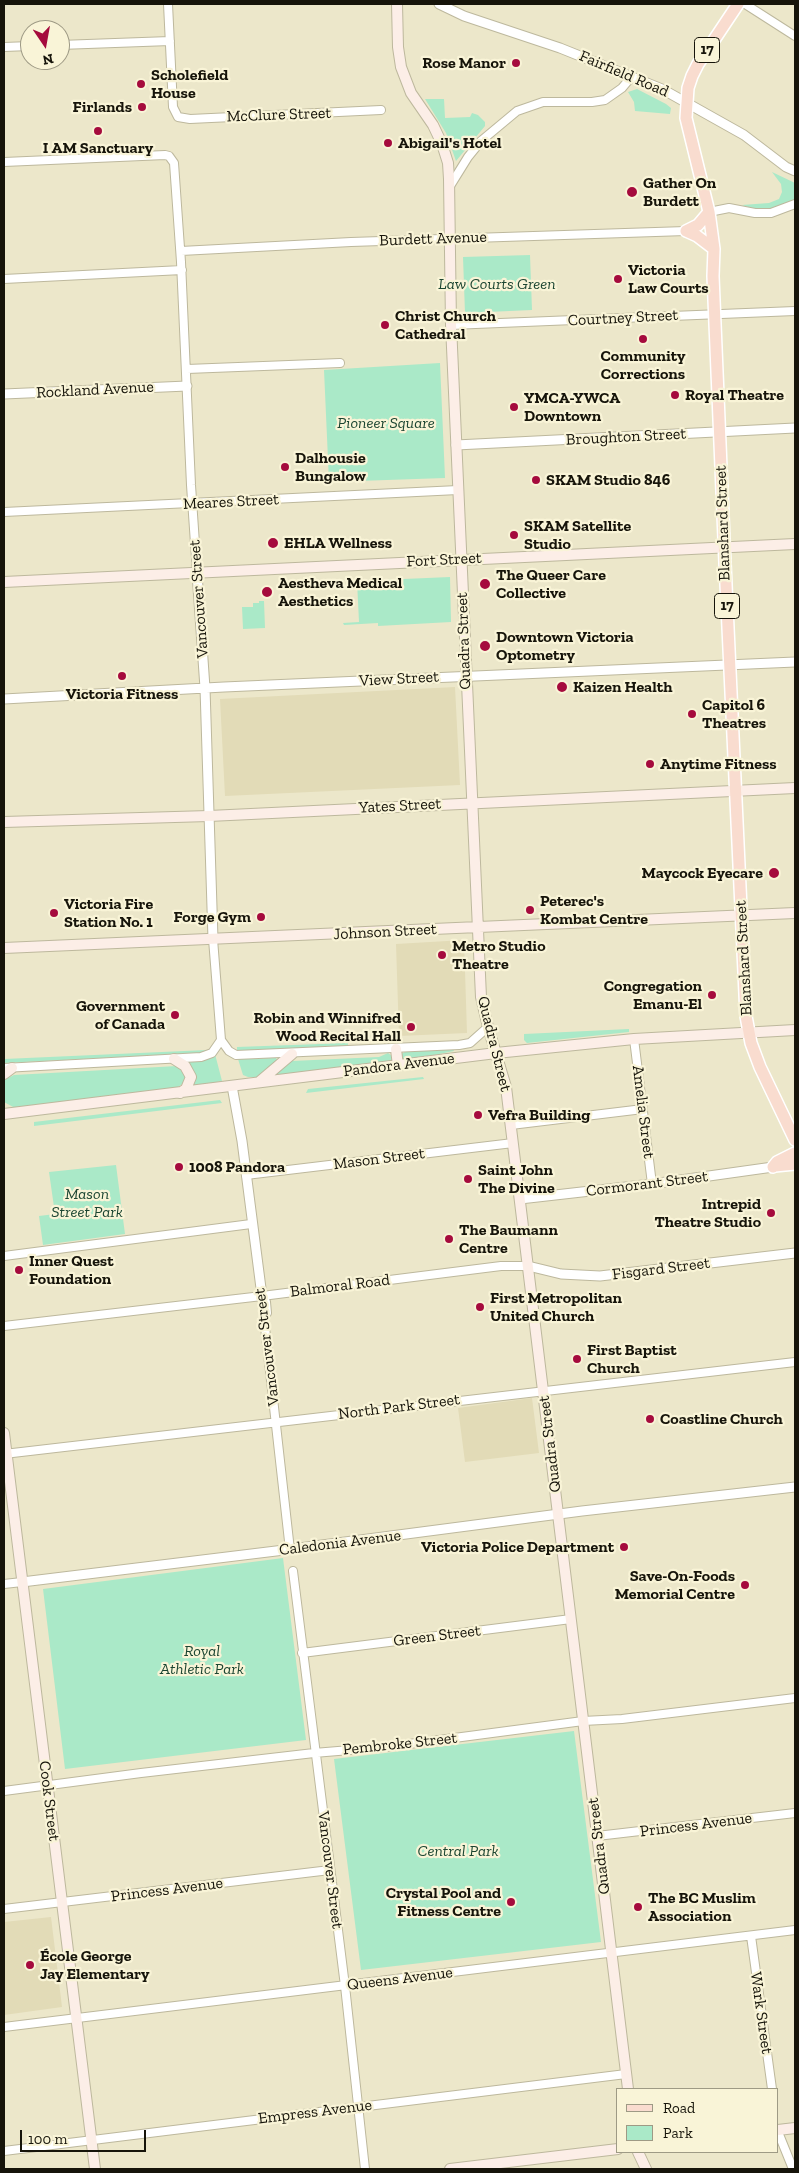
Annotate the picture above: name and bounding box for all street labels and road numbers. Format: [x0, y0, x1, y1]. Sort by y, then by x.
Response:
road number: 17 [694, 38, 720, 62]
street label: Fairfield Road [576, 47, 672, 101]
street label: McClure Street [226, 104, 332, 126]
street label: Burdett Avenue [379, 228, 487, 250]
street label: Courtney Street [567, 306, 679, 330]
street label: Rockland Avenue [36, 377, 154, 403]
street label: Broughton Street [565, 424, 687, 450]
street label: Blanshard Street [711, 465, 735, 581]
street label: Meares Street [183, 490, 279, 514]
street label: Vancouver Street [185, 539, 213, 659]
street label: Fort Street [406, 548, 482, 572]
street label: Quadra Street [453, 592, 475, 690]
road number: 17 [714, 594, 740, 618]
street label: View Street [359, 667, 439, 691]
street label: Yates Street [358, 794, 442, 818]
street label: Blanshard Street [731, 900, 757, 1016]
street label: Johnson Street [333, 920, 437, 944]
street label: Quadra Street [473, 994, 515, 1094]
street label: Pandora Avenue [342, 1049, 456, 1081]
street label: Amelia Street [628, 1064, 658, 1160]
street label: Mason Street [332, 1144, 426, 1174]
street label: Cormorant Street [585, 1167, 709, 1201]
street label: Fisgard Street [611, 1253, 711, 1285]
street label: Balmoral Road [289, 1270, 391, 1302]
street label: Vancouver Street [250, 1287, 284, 1407]
street label: North Park Street [337, 1390, 461, 1424]
street label: Quadra Street [535, 1394, 565, 1494]
street label: Caledonia Avenue [278, 1526, 402, 1560]
street label: Green Street [392, 1621, 482, 1651]
street label: Pembroke Street [342, 1728, 458, 1760]
street label: Cook Street [35, 1760, 63, 1842]
street label: Quadra Street [584, 1796, 614, 1896]
street label: Princess Avenue [639, 1809, 753, 1841]
street label: Vancouver Street [313, 1810, 347, 1930]
street label: Princess Avenue [110, 1874, 224, 1906]
street label: Queens Avenue [346, 1963, 454, 1995]
street label: Wark Street [746, 1971, 776, 2055]
street label: Empress Avenue [257, 2095, 373, 2129]

